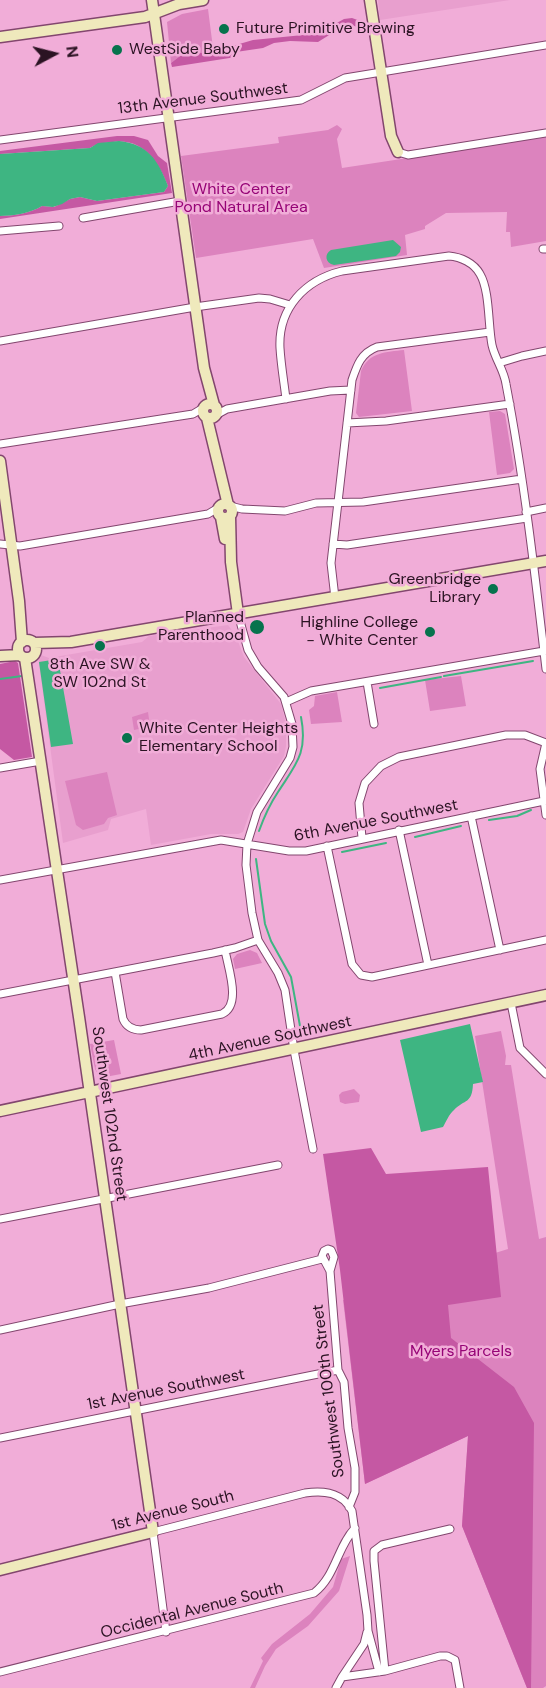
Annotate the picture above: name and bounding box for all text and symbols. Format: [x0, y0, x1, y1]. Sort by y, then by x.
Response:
place label: Future Primitive Brewing [236, 19, 415, 39]
marker: Future Primitive Brewing [217, 22, 231, 36]
north arrow [24, 24, 84, 84]
place label: WestSide Baby [129, 40, 240, 60]
marker: WestSide Baby [110, 43, 124, 57]
text: N [61, 45, 83, 59]
street label: 13th Avenue Southwest [117, 79, 289, 119]
park label: White Center Pond Natural Area [174, 180, 308, 218]
place label: Greenbridge Library [388, 570, 481, 608]
marker: Greenbridge Library [486, 582, 500, 596]
place label: Planned Parenthood [158, 608, 244, 646]
place label: Highline College - White Center [300, 613, 418, 651]
marker: Planned Parenthood [248, 618, 266, 636]
marker: Highline College - White Center [423, 625, 437, 639]
marker: 8th Ave SW & SW 102nd St [93, 639, 107, 653]
place label: 8th Ave SW & SW 102nd St [49, 655, 151, 693]
place label: White Center Heights Elementary School [139, 719, 298, 757]
marker: White Center Heights Elementary School [120, 731, 134, 745]
street label: 6th Avenue Southwest [292, 796, 460, 846]
street label: 4th Avenue Southwest [187, 1012, 353, 1066]
street label: Southwest 102nd Street [87, 1025, 131, 1203]
street label: Southwest 100th Street [309, 1303, 349, 1479]
park label: Myers Parcels [410, 1342, 512, 1362]
street label: 1st Avenue Southwest [86, 1365, 246, 1415]
street label: 1st Avenue South [110, 1487, 236, 1535]
street label: Occidental Avenue South [99, 1579, 285, 1643]

